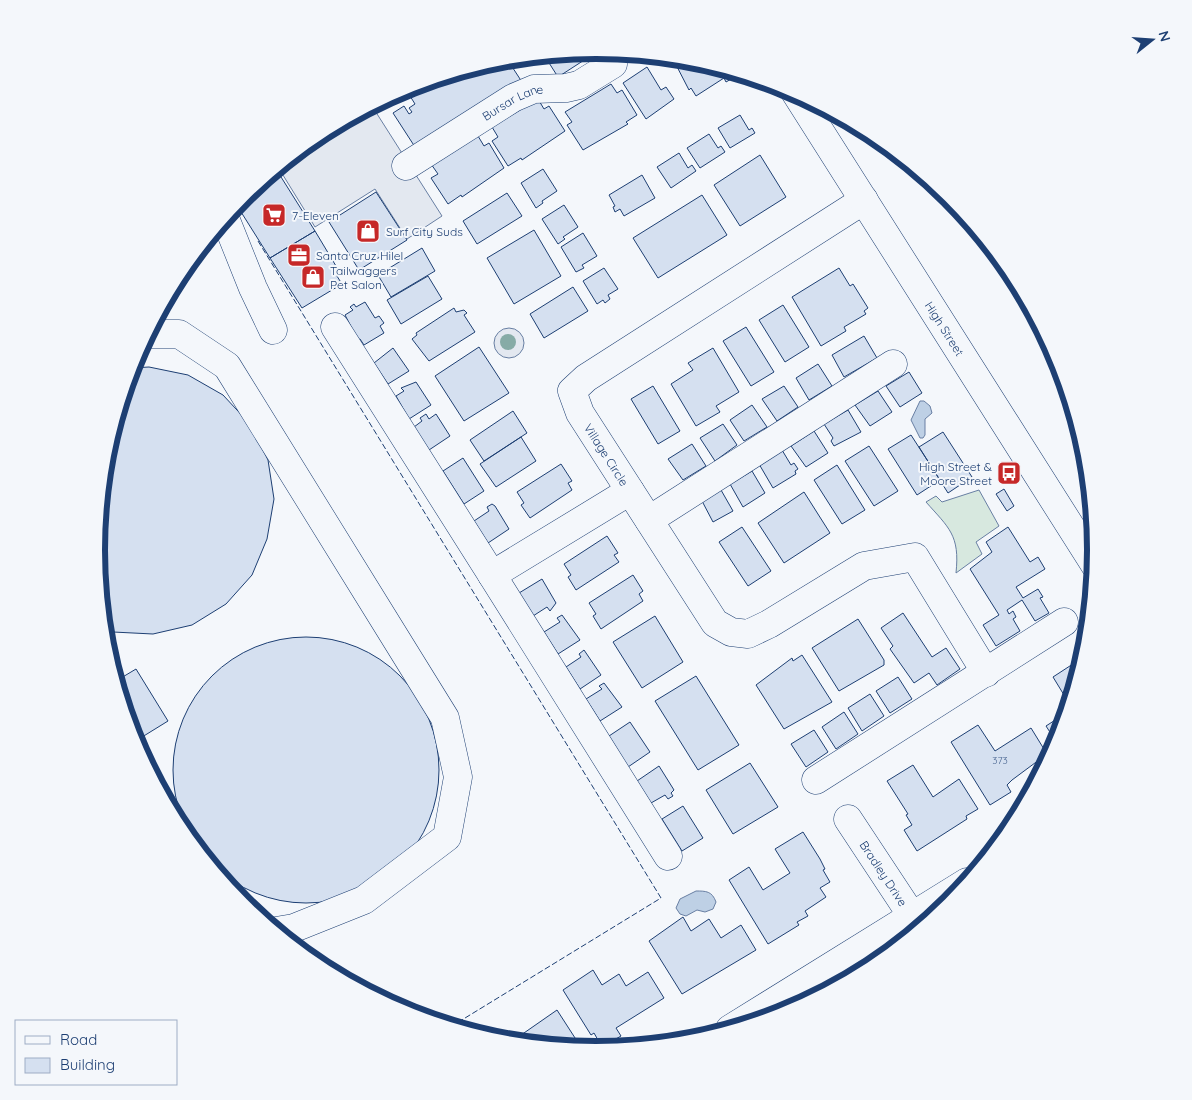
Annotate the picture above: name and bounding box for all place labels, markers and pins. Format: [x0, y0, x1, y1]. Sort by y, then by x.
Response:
supermarket icon: 7-Eleven [261, 202, 287, 228]
place label: 7-Eleven [292, 208, 339, 223]
shop icon: Surf City Suds [355, 218, 381, 244]
place label: Surf City Suds [386, 224, 463, 239]
office icon: Santa Cruz Hilel [286, 242, 312, 268]
place label: Santa Cruz Hilel [316, 248, 403, 263]
place label: Tailwaggers Pet Salon [330, 263, 397, 292]
shop icon: Tailwaggers Pet Salon [300, 264, 326, 290]
place label: High Street & Moore Street [919, 459, 992, 488]
bus stop icon: High Street & Moore Street [996, 460, 1022, 486]

